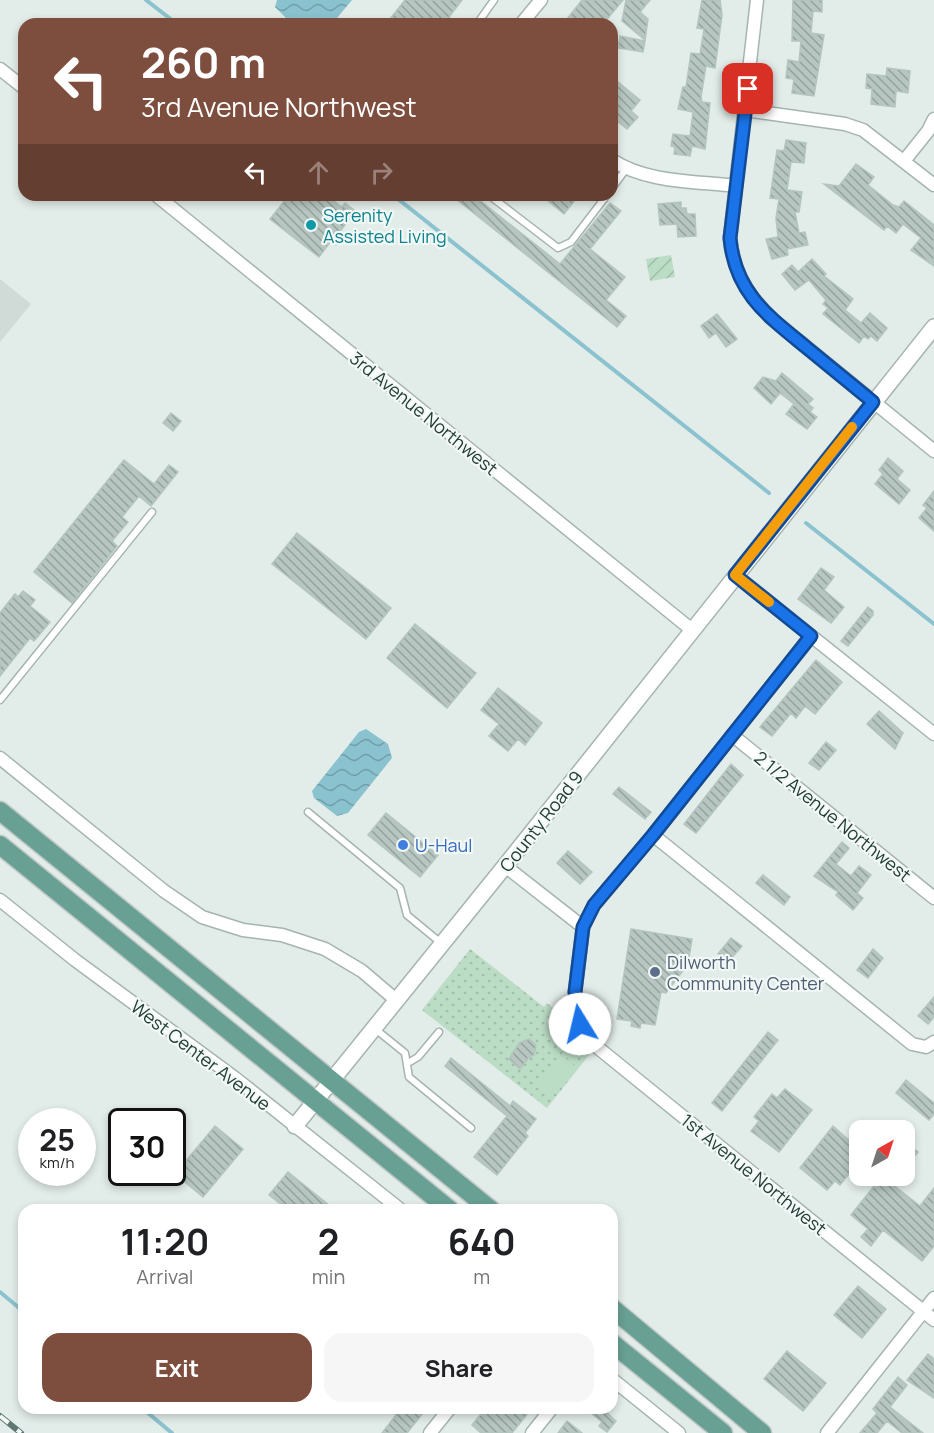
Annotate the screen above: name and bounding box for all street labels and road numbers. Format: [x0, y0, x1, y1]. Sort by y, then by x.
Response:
street label: 3rd Avenue Northwest [345, 346, 503, 480]
street label: 2 1/2 Avenue Northwest [750, 745, 916, 887]
street label: County Road 9 [494, 765, 588, 877]
street label: West Center Avenue [126, 994, 276, 1116]
street label: 1st Avenue Northwest [676, 1108, 832, 1240]

